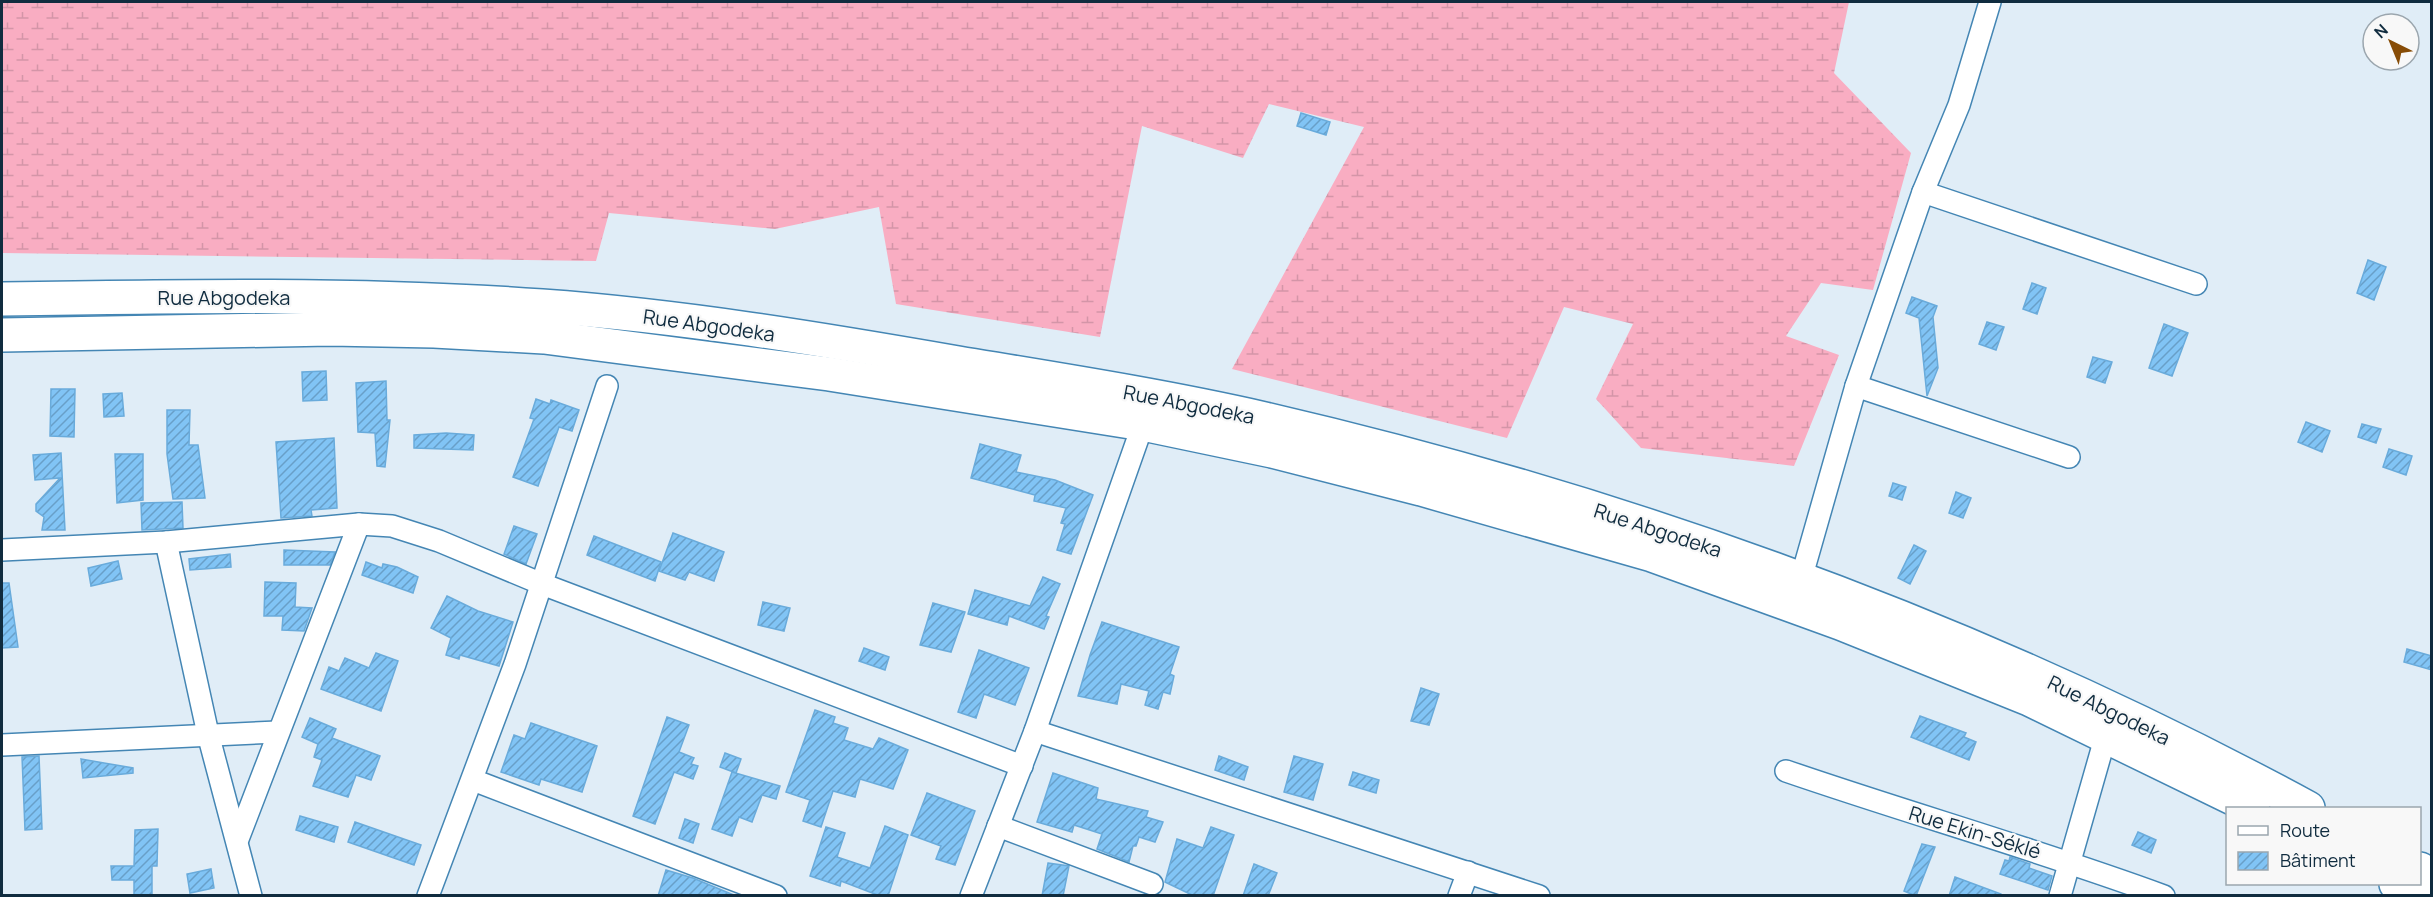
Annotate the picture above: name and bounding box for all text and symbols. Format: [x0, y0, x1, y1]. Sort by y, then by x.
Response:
north arrow [2361, 12, 2421, 72]
text: N [2369, 19, 2392, 43]
street label: Rue Abgodeka [158, 284, 290, 311]
street label: Rue Abgodeka [641, 302, 777, 348]
street label: Rue Abgodeka [1121, 378, 1257, 430]
street label: Rue Abgodeka [1591, 497, 1725, 563]
street label: Rue Abgodeka [2043, 669, 2175, 751]
street label: Rue Ekin-Séklé [1906, 799, 2044, 865]
legend [2226, 807, 2421, 885]
text: Route [2280, 818, 2330, 842]
text: Bâtiment [2280, 848, 2356, 872]

